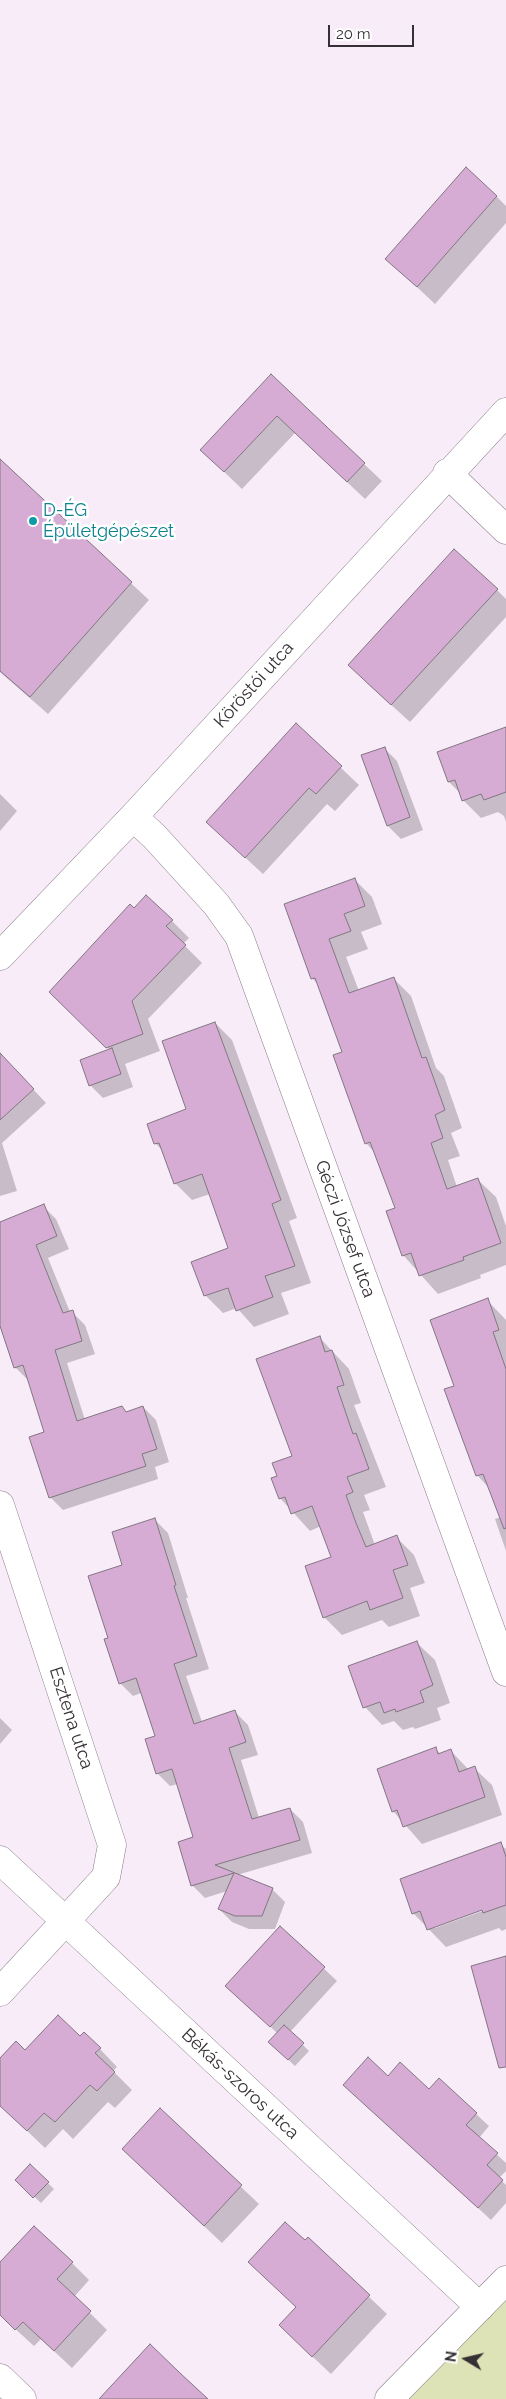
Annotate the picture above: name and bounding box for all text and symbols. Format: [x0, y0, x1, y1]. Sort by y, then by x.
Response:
scale bar [331, 15, 417, 47]
text: 20 m [336, 25, 371, 43]
place label: D-ÉG Épületgépészet [43, 500, 174, 542]
marker: D-ÉG Épületgépészet [27, 515, 39, 527]
street label: Köröstói utca [210, 637, 298, 733]
street label: Géczi József utca [310, 1157, 380, 1301]
street label: Esztena utca [44, 1664, 98, 1772]
street label: Békás-szoros utca [177, 2024, 303, 2144]
north arrow [441, 2334, 491, 2384]
text: N [442, 2350, 460, 2363]

